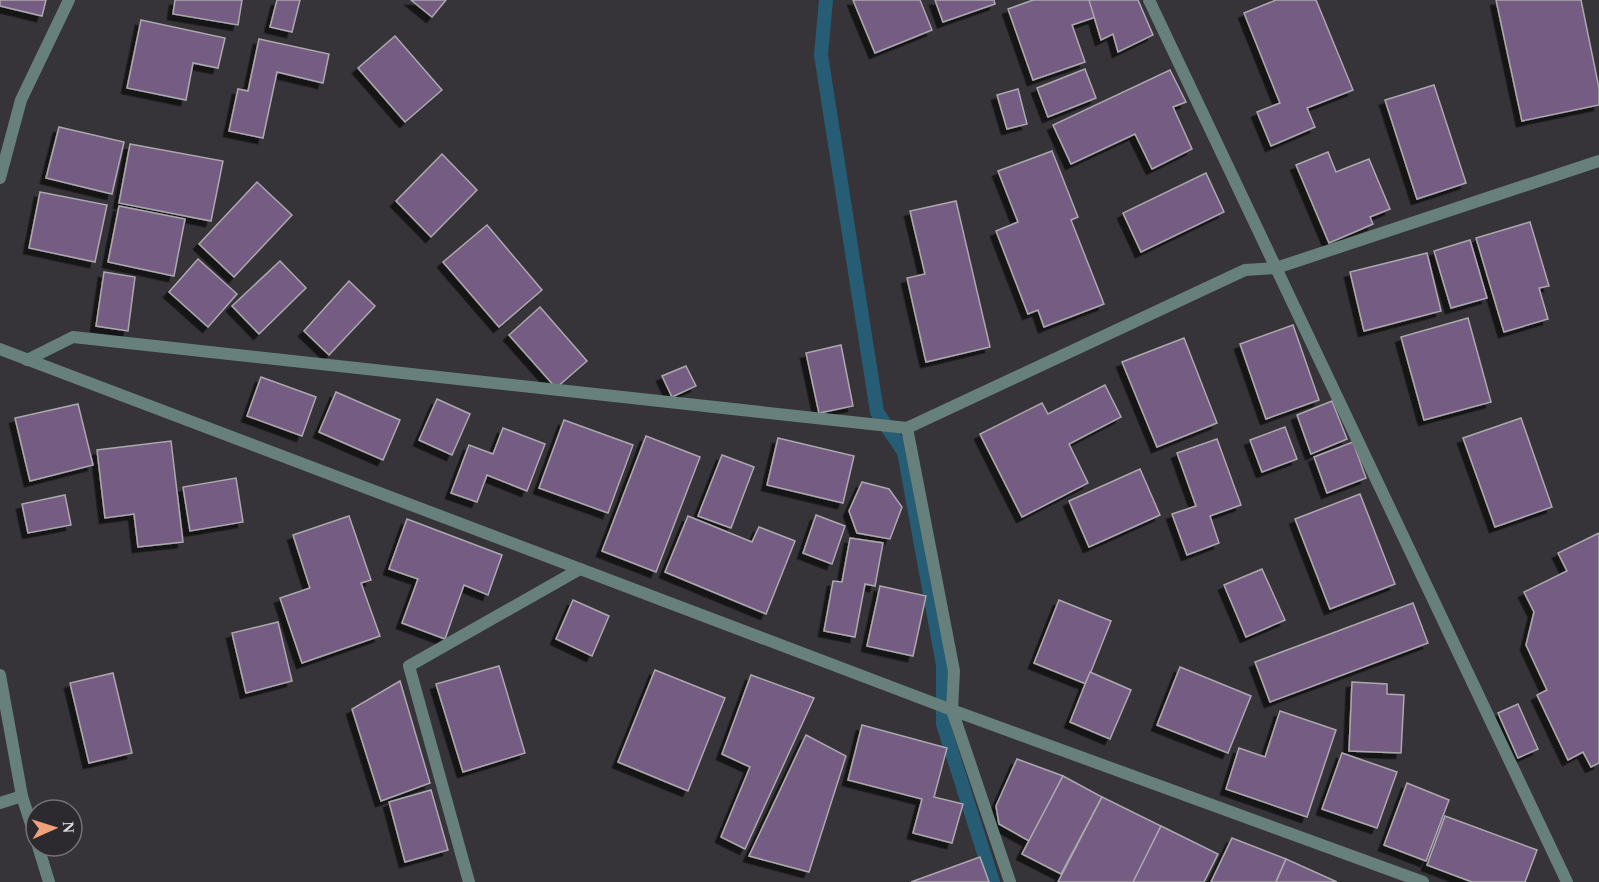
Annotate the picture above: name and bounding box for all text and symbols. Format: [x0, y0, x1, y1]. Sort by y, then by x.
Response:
north arrow [24, 798, 84, 858]
text: N [60, 821, 77, 834]

